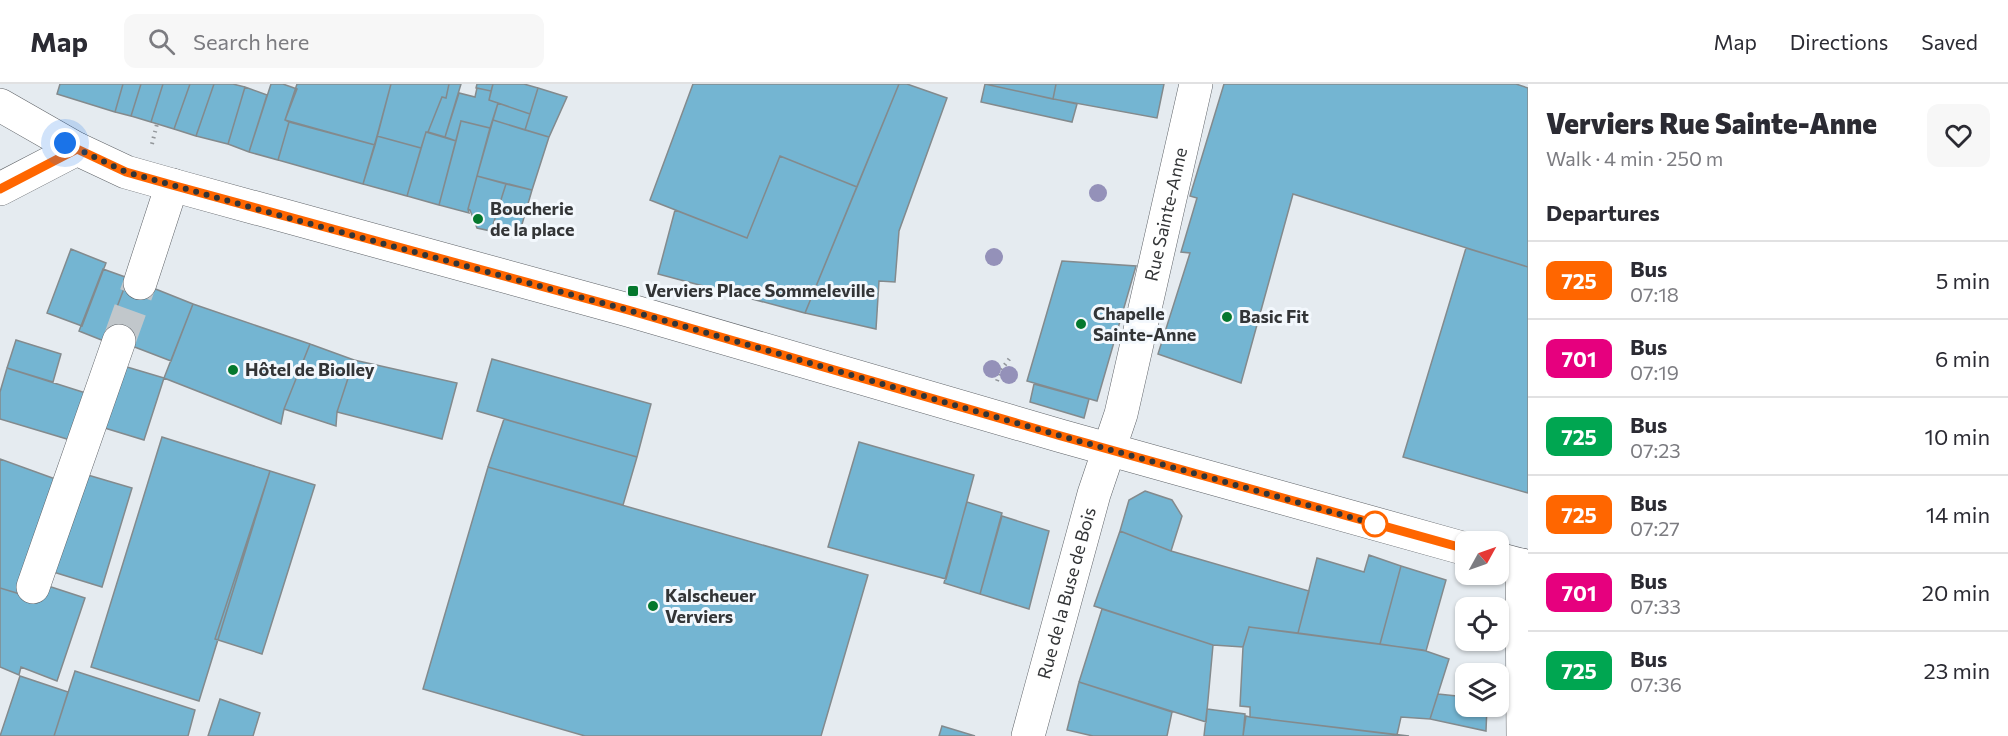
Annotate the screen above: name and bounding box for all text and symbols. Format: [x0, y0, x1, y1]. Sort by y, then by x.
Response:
search box [124, 14, 544, 68]
text: Map [30, 24, 88, 58]
icon: search [145, 25, 178, 58]
text: Search here [193, 28, 309, 55]
text: Map [1714, 29, 1757, 54]
text: Directions [1790, 29, 1888, 54]
text: Saved [1921, 29, 1978, 54]
button: heart [1927, 104, 1990, 167]
text: Verviers Rue Sainte-Anne [1546, 106, 1877, 140]
your location [50, 128, 80, 158]
street label: Rue Sainte-Anne [1140, 145, 1191, 283]
text: Walk · 4 min · 250 m [1546, 146, 1723, 170]
place label: Boucherie de la place [490, 197, 575, 240]
text: Departures [1546, 199, 1660, 226]
marker: Boucherie de la place [471, 212, 485, 226]
text: Bus [1630, 255, 1667, 282]
text: 5 min [1936, 267, 1990, 294]
text: 725 [1561, 268, 1597, 293]
place label: Verviers Place Sommeleville [645, 279, 875, 301]
text: 07:18 [1630, 282, 1679, 306]
marker: Verviers Place Sommeleville [626, 284, 640, 298]
place label: Chapelle Sainte-Anne [1093, 302, 1196, 345]
place label: Basic Fit [1239, 305, 1309, 327]
marker: Basic Fit [1220, 310, 1234, 324]
marker: Chapelle Sainte-Anne [1074, 317, 1088, 331]
text: Bus [1630, 333, 1667, 360]
text: 6 min [1935, 345, 1990, 372]
text: 701 [1562, 346, 1596, 371]
place label: Hôtel de Biolley [245, 358, 375, 380]
text: 07:19 [1630, 360, 1679, 384]
marker: Hôtel de Biolley [226, 363, 240, 377]
text: Bus [1630, 411, 1667, 438]
text: 10 min [1925, 423, 1990, 450]
text: 725 [1561, 424, 1597, 449]
text: 07:23 [1630, 438, 1681, 462]
text: Bus [1630, 489, 1667, 516]
text: 14 min [1926, 501, 1990, 528]
text: 725 [1561, 502, 1597, 527]
street label: Rue de la Buse de Bois [1032, 505, 1100, 681]
unlabelled marker [1362, 511, 1388, 537]
text: 07:27 [1630, 516, 1680, 540]
north arrow [1455, 531, 1509, 585]
map controls [1455, 531, 1509, 717]
text: Bus [1630, 567, 1667, 594]
text: 20 min [1922, 579, 1990, 606]
text: 701 [1562, 580, 1596, 605]
place label: Kalscheuer Verviers [665, 584, 757, 627]
text: 07:33 [1630, 594, 1681, 618]
button: locate [1455, 597, 1509, 651]
marker: Kalscheuer Verviers [646, 599, 660, 613]
text: Bus [1630, 645, 1667, 672]
text: 23 min [1924, 657, 1990, 684]
text: 725 [1561, 658, 1597, 683]
button: layers [1455, 663, 1509, 717]
text: 07:36 [1630, 672, 1682, 696]

